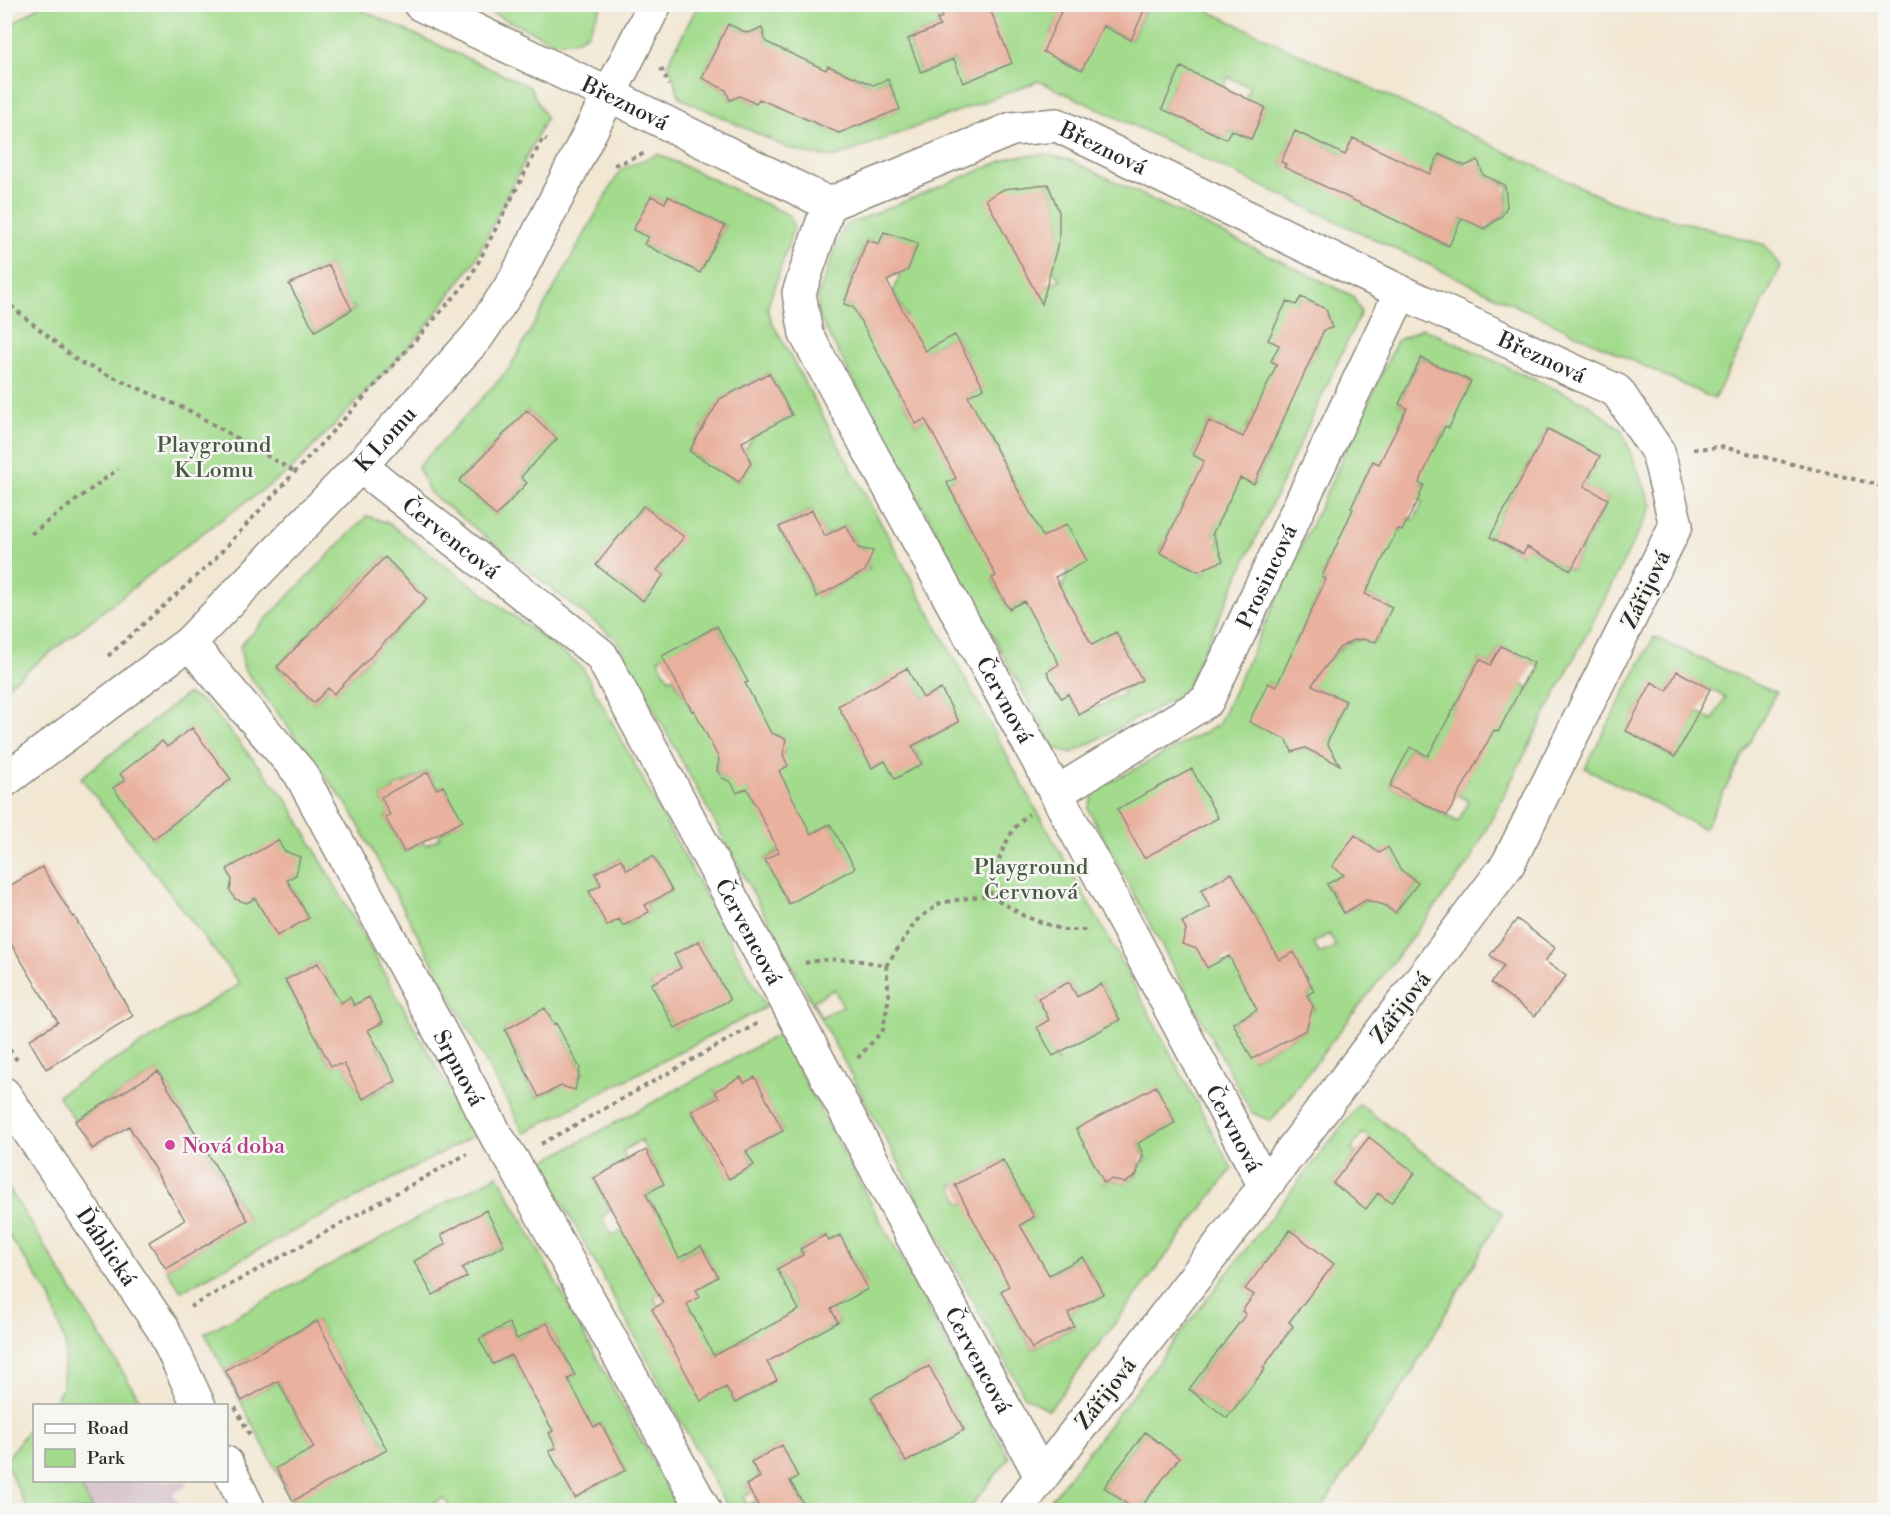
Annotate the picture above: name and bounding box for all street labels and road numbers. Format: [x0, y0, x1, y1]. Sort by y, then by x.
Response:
street label: Březnová [576, 71, 674, 137]
street label: Březnová [1054, 116, 1152, 182]
street label: Březnová [1493, 326, 1591, 390]
street label: K Lomu [349, 401, 423, 478]
street label: Červencová [396, 491, 505, 586]
street label: Prosincová [1231, 520, 1304, 633]
street label: Zářijová [1616, 545, 1677, 633]
street label: Červnová [969, 651, 1039, 749]
street label: Červencová [708, 874, 788, 991]
street label: Zářijová [1365, 966, 1438, 1049]
street label: Srpnová [427, 1026, 490, 1112]
street label: Červnová [1199, 1080, 1268, 1178]
street label: Ďáblická [70, 1202, 142, 1292]
street label: Červencová [938, 1302, 1017, 1419]
street label: Zářijová [1070, 1352, 1143, 1435]

